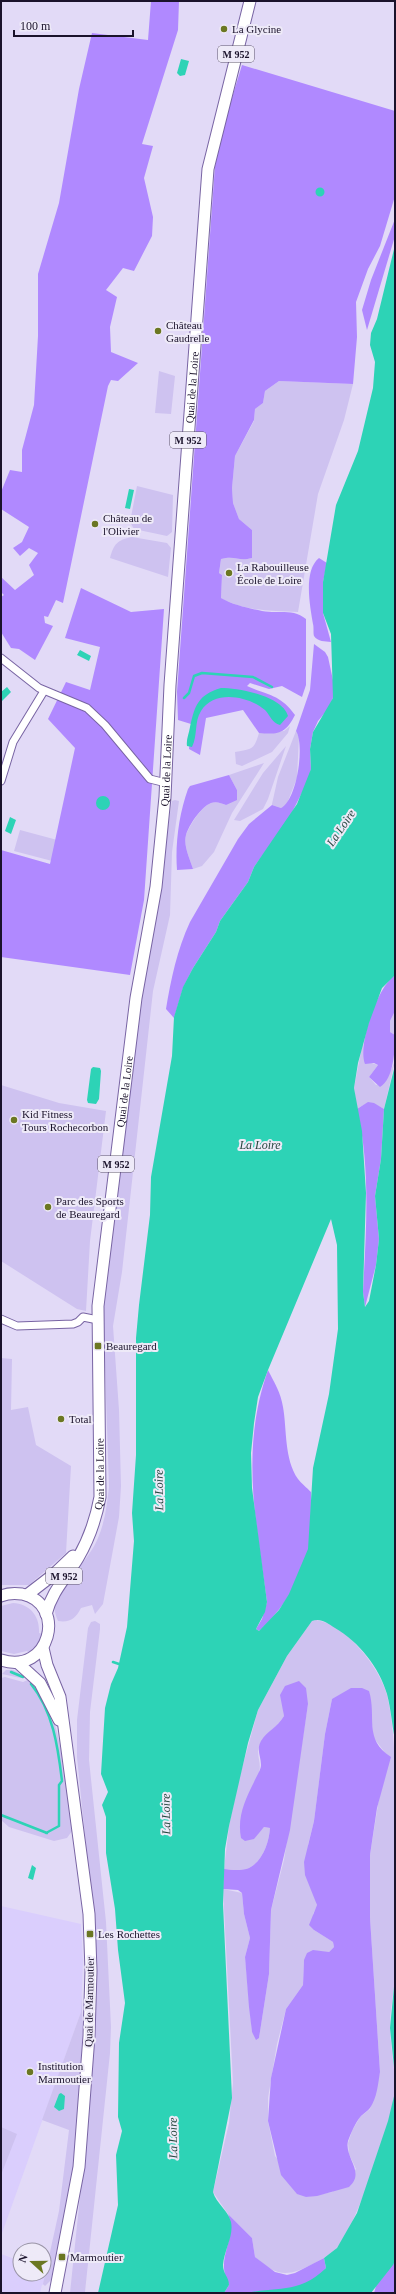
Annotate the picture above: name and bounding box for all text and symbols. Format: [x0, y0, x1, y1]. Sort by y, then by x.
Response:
scale bar [14, 12, 133, 38]
text: 100 m [20, 19, 51, 33]
place label: La Glycine [232, 23, 281, 35]
marker: La Glycine [219, 24, 229, 34]
road number: M 952 [218, 46, 254, 62]
place label: Château Gaudrelle [166, 319, 209, 344]
marker: Château Gaudrelle [153, 326, 163, 336]
street label: Quai de la Loire [183, 351, 201, 424]
road number: M 952 [170, 432, 206, 448]
place label: Château de l'Olivier [103, 512, 152, 537]
marker: Château de l'Olivier [90, 519, 100, 529]
place label: La Rabouilleuse École de Loire [237, 561, 309, 586]
marker: La Rabouilleuse École de Loire [224, 568, 234, 578]
street label: Quai de la Loire [158, 734, 174, 807]
water label: La Loire [323, 806, 359, 850]
street label: Quai de la Loire [114, 1055, 135, 1128]
place label: Kid Fitness Tours Rochecorbon [22, 1108, 109, 1133]
marker: Kid Fitness Tours Rochecorbon [9, 1115, 19, 1125]
water label: La Loire [238, 1138, 281, 1152]
road number: M 952 [98, 1156, 134, 1172]
place label: Parc des Sports de Beauregard [56, 1195, 124, 1220]
marker: Parc des Sports de Beauregard [43, 1202, 53, 1212]
place label: Beauregard [106, 1340, 157, 1352]
marker: Beauregard [93, 1341, 103, 1351]
place label: Total [69, 1413, 91, 1425]
marker: Total [56, 1414, 66, 1424]
street label: Quai de la Loire [91, 1438, 106, 1511]
water label: La Loire [152, 1469, 166, 1512]
road number: M 952 [46, 1568, 82, 1584]
water label: La Loire [159, 1793, 173, 1836]
place label: Les Rochettes [98, 1928, 160, 1940]
marker: Les Rochettes [85, 1929, 95, 1939]
street label: Quai de Marmoutier [82, 1957, 96, 2047]
place label: Institution Marmoutier [38, 2060, 91, 2085]
marker: Institution Marmoutier [25, 2067, 35, 2077]
water label: La Loire [166, 2117, 180, 2160]
north arrow [12, 2242, 52, 2282]
place label: Marmoutier [70, 2251, 123, 2263]
marker: Marmoutier [57, 2252, 67, 2262]
text: N [16, 2253, 30, 2264]

